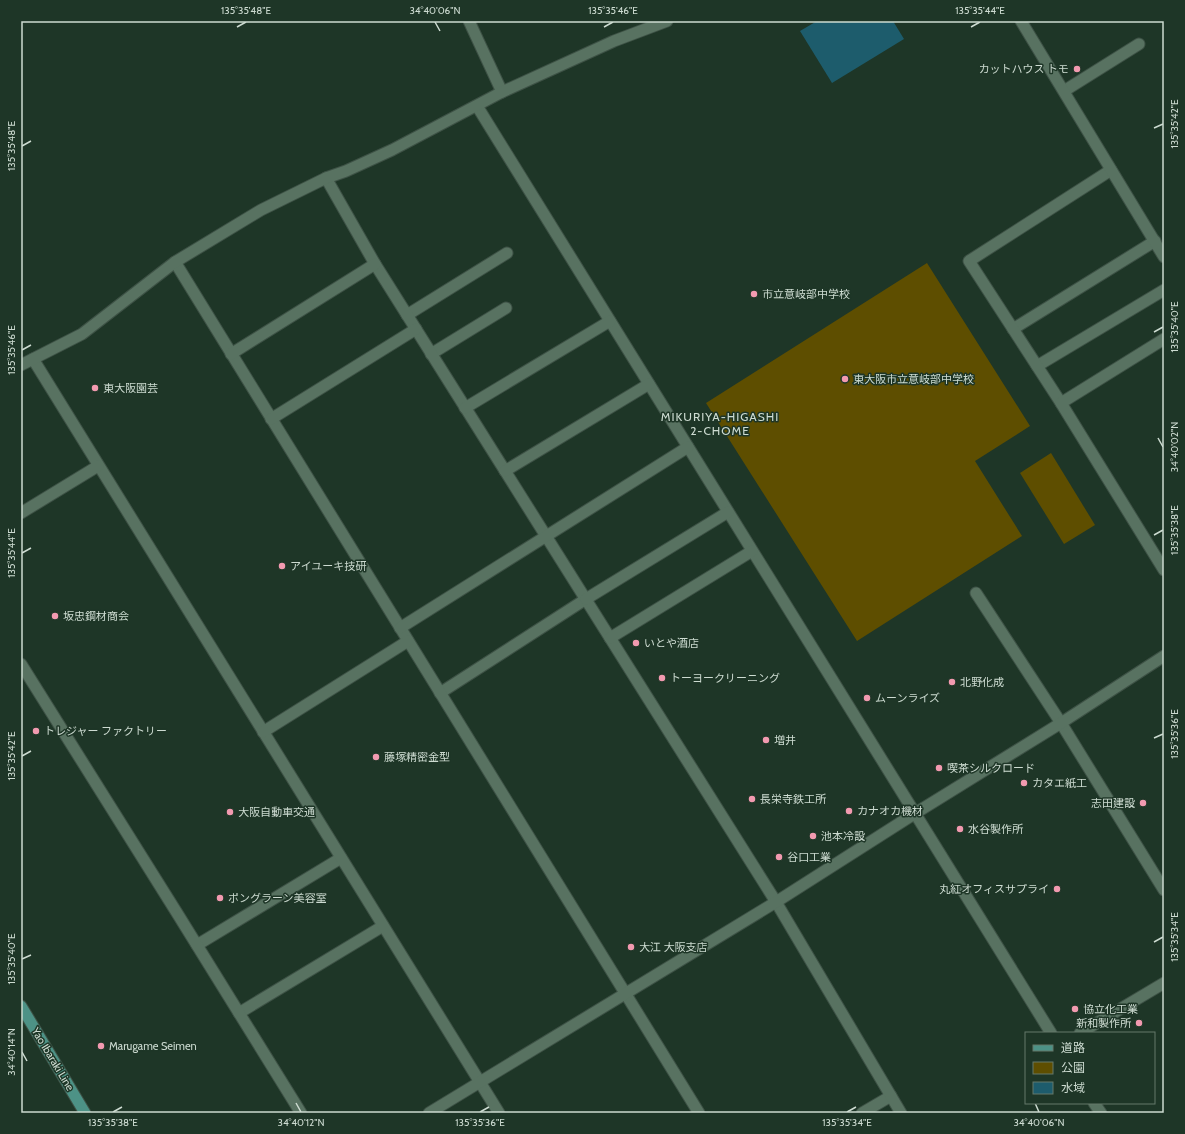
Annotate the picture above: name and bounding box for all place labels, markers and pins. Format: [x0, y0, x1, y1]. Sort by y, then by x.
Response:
place label: カットハウス トモ [979, 62, 1069, 76]
marker: カットハウス トモ [1072, 64, 1082, 74]
place label: 市立意岐部中学校 [762, 287, 850, 301]
marker: 市立意岐部中学校 [749, 289, 759, 299]
place label: 東大阪市立意岐部中学校 [853, 372, 974, 386]
marker: 東大阪市立意岐部中学校 [840, 374, 850, 384]
place label: 東大阪園芸 [103, 381, 158, 395]
marker: 東大阪園芸 [90, 383, 100, 393]
place label: アイユーキ技研 [290, 559, 366, 573]
marker: アイユーキ技研 [277, 561, 287, 571]
place label: 坂忠鋼材商会 [63, 609, 129, 623]
marker: 坂忠鋼材商会 [50, 611, 60, 621]
place label: いとや酒店 [644, 636, 699, 650]
marker: いとや酒店 [631, 638, 641, 648]
place label: トーヨークリーニング [670, 671, 780, 685]
marker: トーヨークリーニング [657, 673, 667, 683]
place label: 北野化成 [960, 675, 1004, 689]
marker: 北野化成 [947, 677, 957, 687]
place label: ムーンライズ [875, 691, 940, 705]
marker: ムーンライズ [862, 693, 872, 703]
place label: トレジャー ファクトリー [44, 724, 167, 738]
marker: トレジャー ファクトリー [31, 726, 41, 736]
place label: 増井 [774, 733, 796, 747]
marker: 増井 [761, 735, 771, 745]
place label: 藤塚精密金型 [384, 750, 450, 764]
marker: 藤塚精密金型 [371, 752, 381, 762]
place label: 喫茶シルクロード [947, 761, 1035, 775]
marker: 喫茶シルクロード [934, 763, 944, 773]
place label: カタエ紙工 [1032, 776, 1087, 790]
marker: カタエ紙工 [1019, 778, 1029, 788]
place label: 長栄寺鉄工所 [760, 792, 827, 806]
marker: 長栄寺鉄工所 [747, 794, 757, 804]
place label: 志田建設 [1091, 796, 1135, 810]
marker: 志田建設 [1138, 798, 1148, 808]
place label: カナオカ機材 [857, 804, 923, 818]
place label: 大阪自動車交通 [238, 805, 315, 819]
marker: カナオカ機材 [844, 806, 854, 816]
marker: 大阪自動車交通 [225, 807, 235, 817]
place label: 水谷製作所 [968, 822, 1024, 836]
marker: 水谷製作所 [955, 824, 965, 834]
place label: 池本冷設 [821, 829, 865, 843]
marker: 池本冷設 [808, 831, 818, 841]
place label: 谷口工業 [787, 850, 831, 864]
marker: 谷口工業 [774, 852, 784, 862]
place label: 丸紅オフィスサプライ [939, 882, 1049, 896]
marker: 丸紅オフィスサプライ [1052, 884, 1062, 894]
place label: ポングラーン美容室 [228, 891, 326, 905]
marker: ポングラーン美容室 [215, 893, 225, 903]
place label: 大江 大阪支店 [639, 940, 707, 954]
marker: 大江 大阪支店 [626, 942, 636, 952]
place label: 協立化工業 [1083, 1002, 1138, 1016]
marker: 協立化工業 [1070, 1004, 1080, 1014]
place label: 新和製作所 [1076, 1016, 1132, 1030]
marker: 新和製作所 [1134, 1018, 1144, 1028]
place label: Marugame Seimen [109, 1039, 197, 1053]
marker: Marugame Seimen [96, 1041, 106, 1051]

